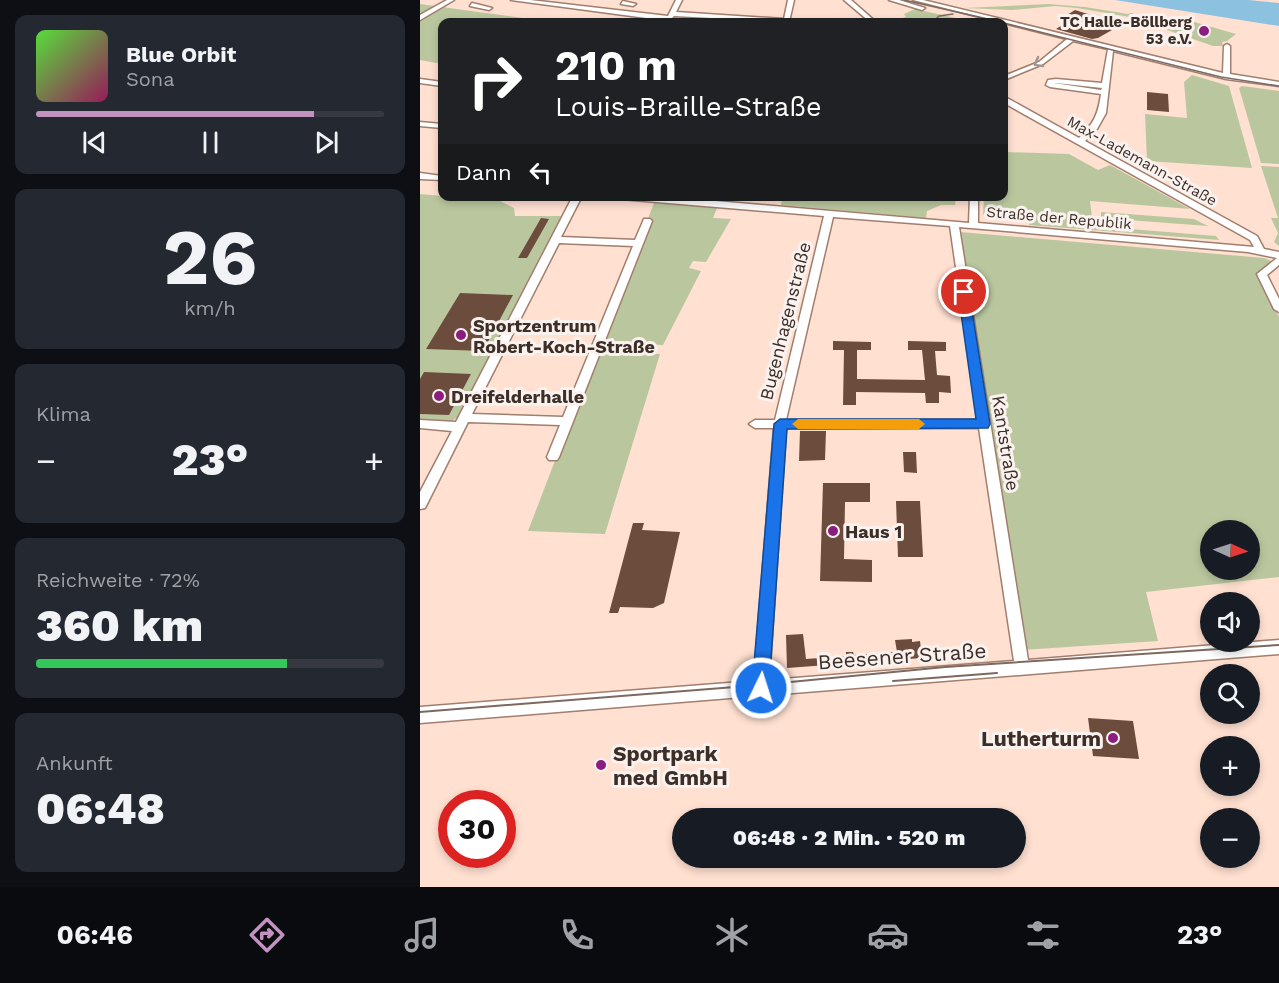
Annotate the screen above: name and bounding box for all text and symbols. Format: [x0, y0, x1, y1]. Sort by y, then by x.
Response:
place label: TC Halle-Böllberg 53 e.V. [1060, 13, 1193, 48]
marker: TC Halle-Böllberg 53 e.V. [1197, 24, 1211, 38]
text: 210 m [555, 41, 677, 90]
text: Blue Orbit [126, 42, 236, 67]
icon: right [456, 42, 534, 120]
one-way arrow [1034, 56, 1044, 67]
text: Sona [126, 67, 175, 91]
text: Louis-Braille-Straße [555, 91, 822, 123]
street label: Max-Lademann-Straße [1064, 112, 1220, 210]
icon: previous [78, 126, 111, 159]
icon: pause [194, 126, 227, 159]
icon: next [310, 126, 343, 159]
icon: left [524, 156, 557, 189]
text: Dann [456, 160, 512, 185]
street label: Straße der Republik [986, 203, 1133, 233]
text: 26 [163, 211, 257, 303]
street label: Bugenhagenstraße [755, 240, 815, 402]
pin [938, 266, 989, 317]
icon: arrive [947, 275, 980, 308]
text: km/h [184, 296, 236, 320]
place label: Sportzentrum Robert-Koch-Straße [473, 315, 655, 357]
marker: Sportzentrum Robert-Koch-Straße [454, 328, 468, 342]
place label: Dreifelderhalle [451, 386, 584, 407]
marker: Dreifelderhalle [432, 389, 446, 403]
street label: Kantstraße [988, 394, 1024, 492]
text: Klima [36, 402, 91, 426]
text: 23° [172, 433, 248, 486]
text: − [36, 441, 56, 480]
text: + [364, 441, 384, 480]
north arrow [1200, 520, 1260, 580]
map controls [1200, 520, 1260, 868]
place label: Haus 1 [845, 521, 902, 542]
marker: Haus 1 [826, 524, 840, 538]
text: Reichweite · 72% [36, 568, 200, 592]
button: sound [1200, 592, 1260, 652]
text: 360 km [36, 599, 203, 652]
street label: Beesener Straße [817, 638, 987, 674]
position arrow [729, 656, 793, 720]
button: search [1200, 664, 1260, 724]
place label: Lutherturm [981, 726, 1101, 751]
marker: Lutherturm [1106, 731, 1120, 745]
button: + [1200, 736, 1260, 796]
place label: Sportpark med GmbH [613, 741, 728, 790]
text: Ankunft [36, 751, 113, 775]
marker: Sportpark med GmbH [594, 758, 608, 772]
text: 06:48 [36, 782, 165, 835]
speed limit sign: 30 [438, 790, 516, 868]
button: − [1200, 808, 1260, 868]
text: 06:48 · 2 Min. · 520 m [733, 825, 965, 850]
icon: directions [246, 914, 288, 956]
icon: music [401, 914, 443, 956]
icon: phone [556, 914, 598, 956]
icon: climate [711, 914, 753, 956]
icon: car [867, 914, 909, 956]
icon: filters [1022, 914, 1064, 956]
text: 06:46 [57, 919, 133, 951]
text: 23° [1177, 919, 1222, 951]

